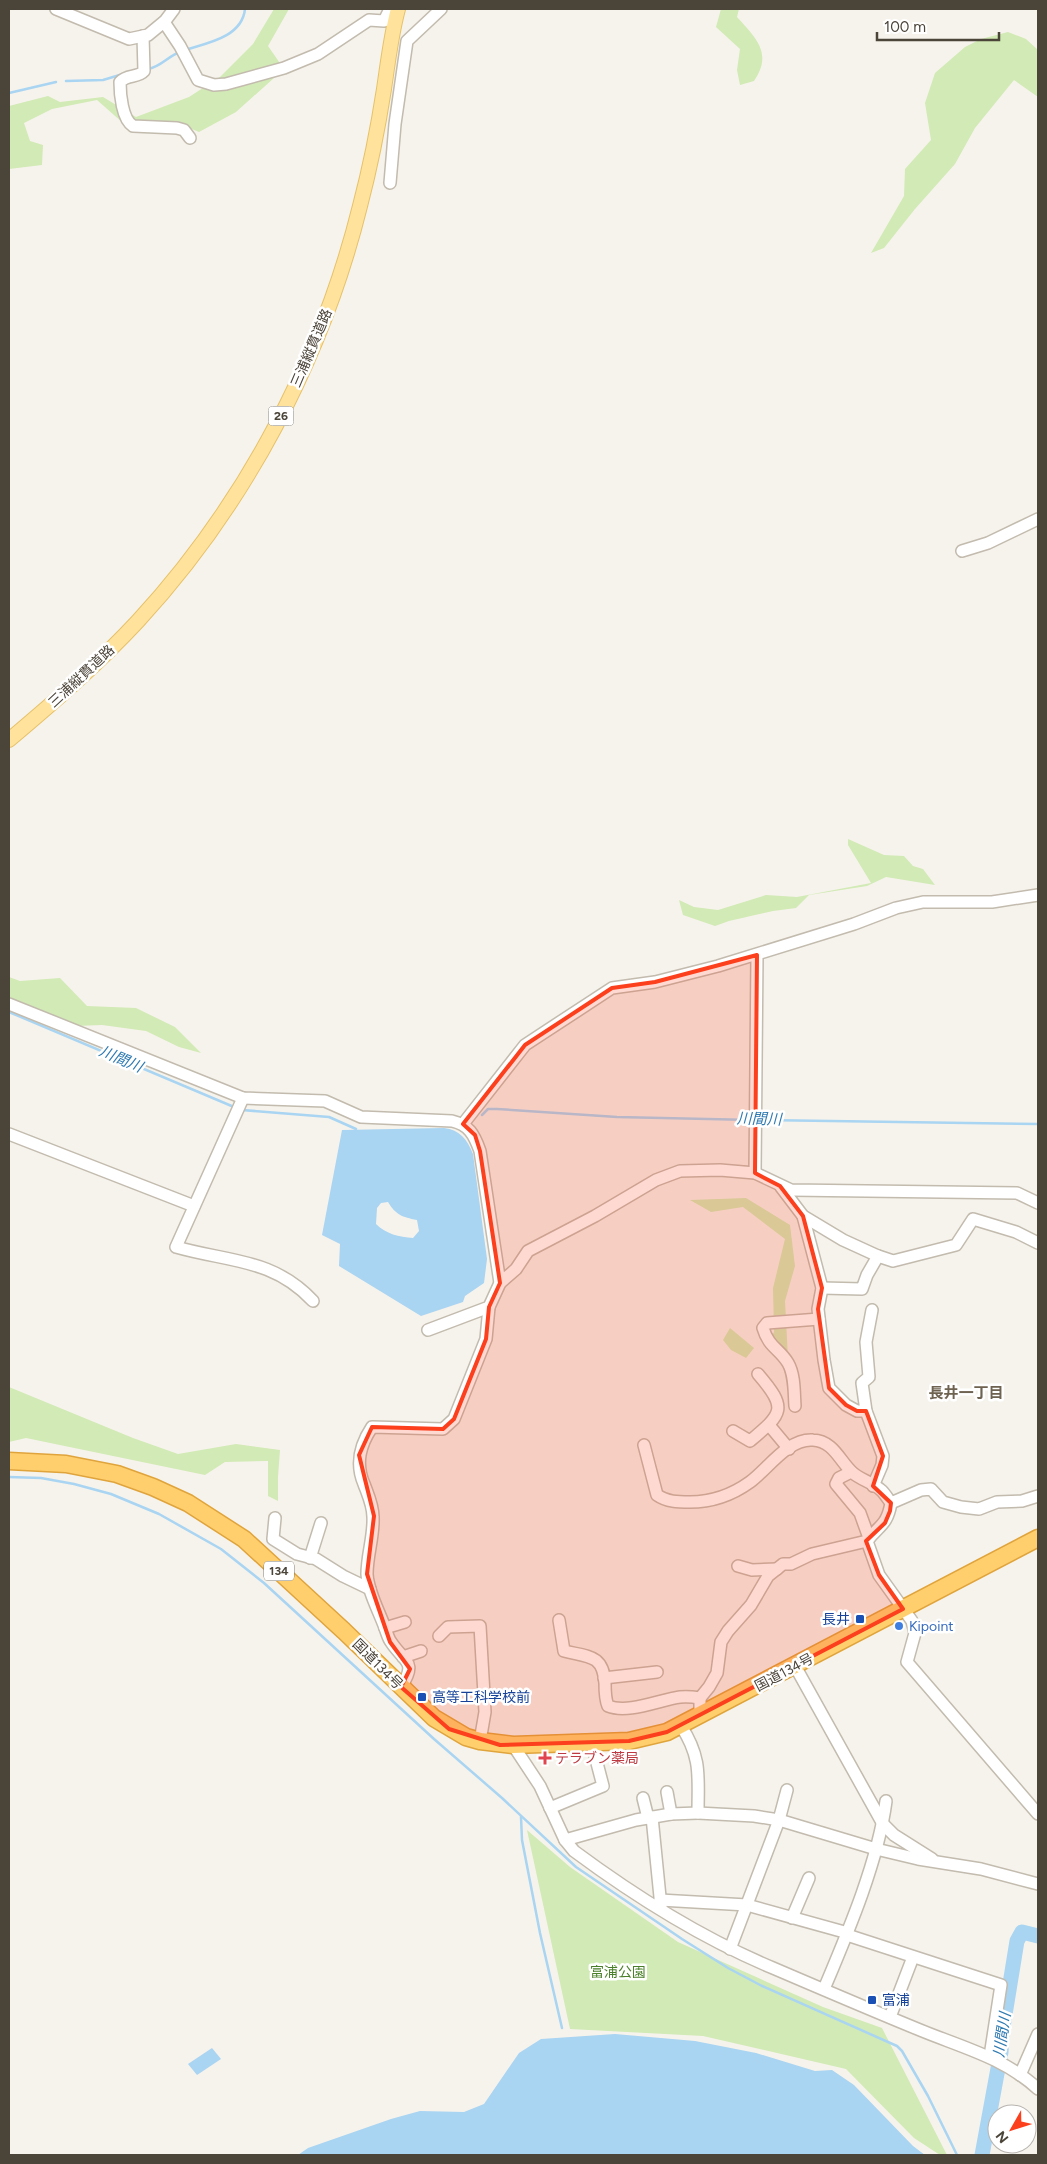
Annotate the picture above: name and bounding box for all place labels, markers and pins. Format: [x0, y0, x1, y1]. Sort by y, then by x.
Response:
place label: 長井 [822, 1611, 850, 1628]
marker: 長井 [854, 1613, 866, 1625]
place label: Kipoint [909, 1618, 954, 1635]
marker: Kipoint [893, 1620, 905, 1632]
place label: 高等工科学校前 [432, 1689, 530, 1706]
marker: 高等工科学校前 [416, 1691, 428, 1703]
place label: テラブン薬局 [555, 1750, 639, 1767]
marker: テラブン薬局 [539, 1752, 551, 1764]
place label: 富浦 [882, 1992, 910, 2009]
marker: 富浦 [866, 1994, 878, 2006]

